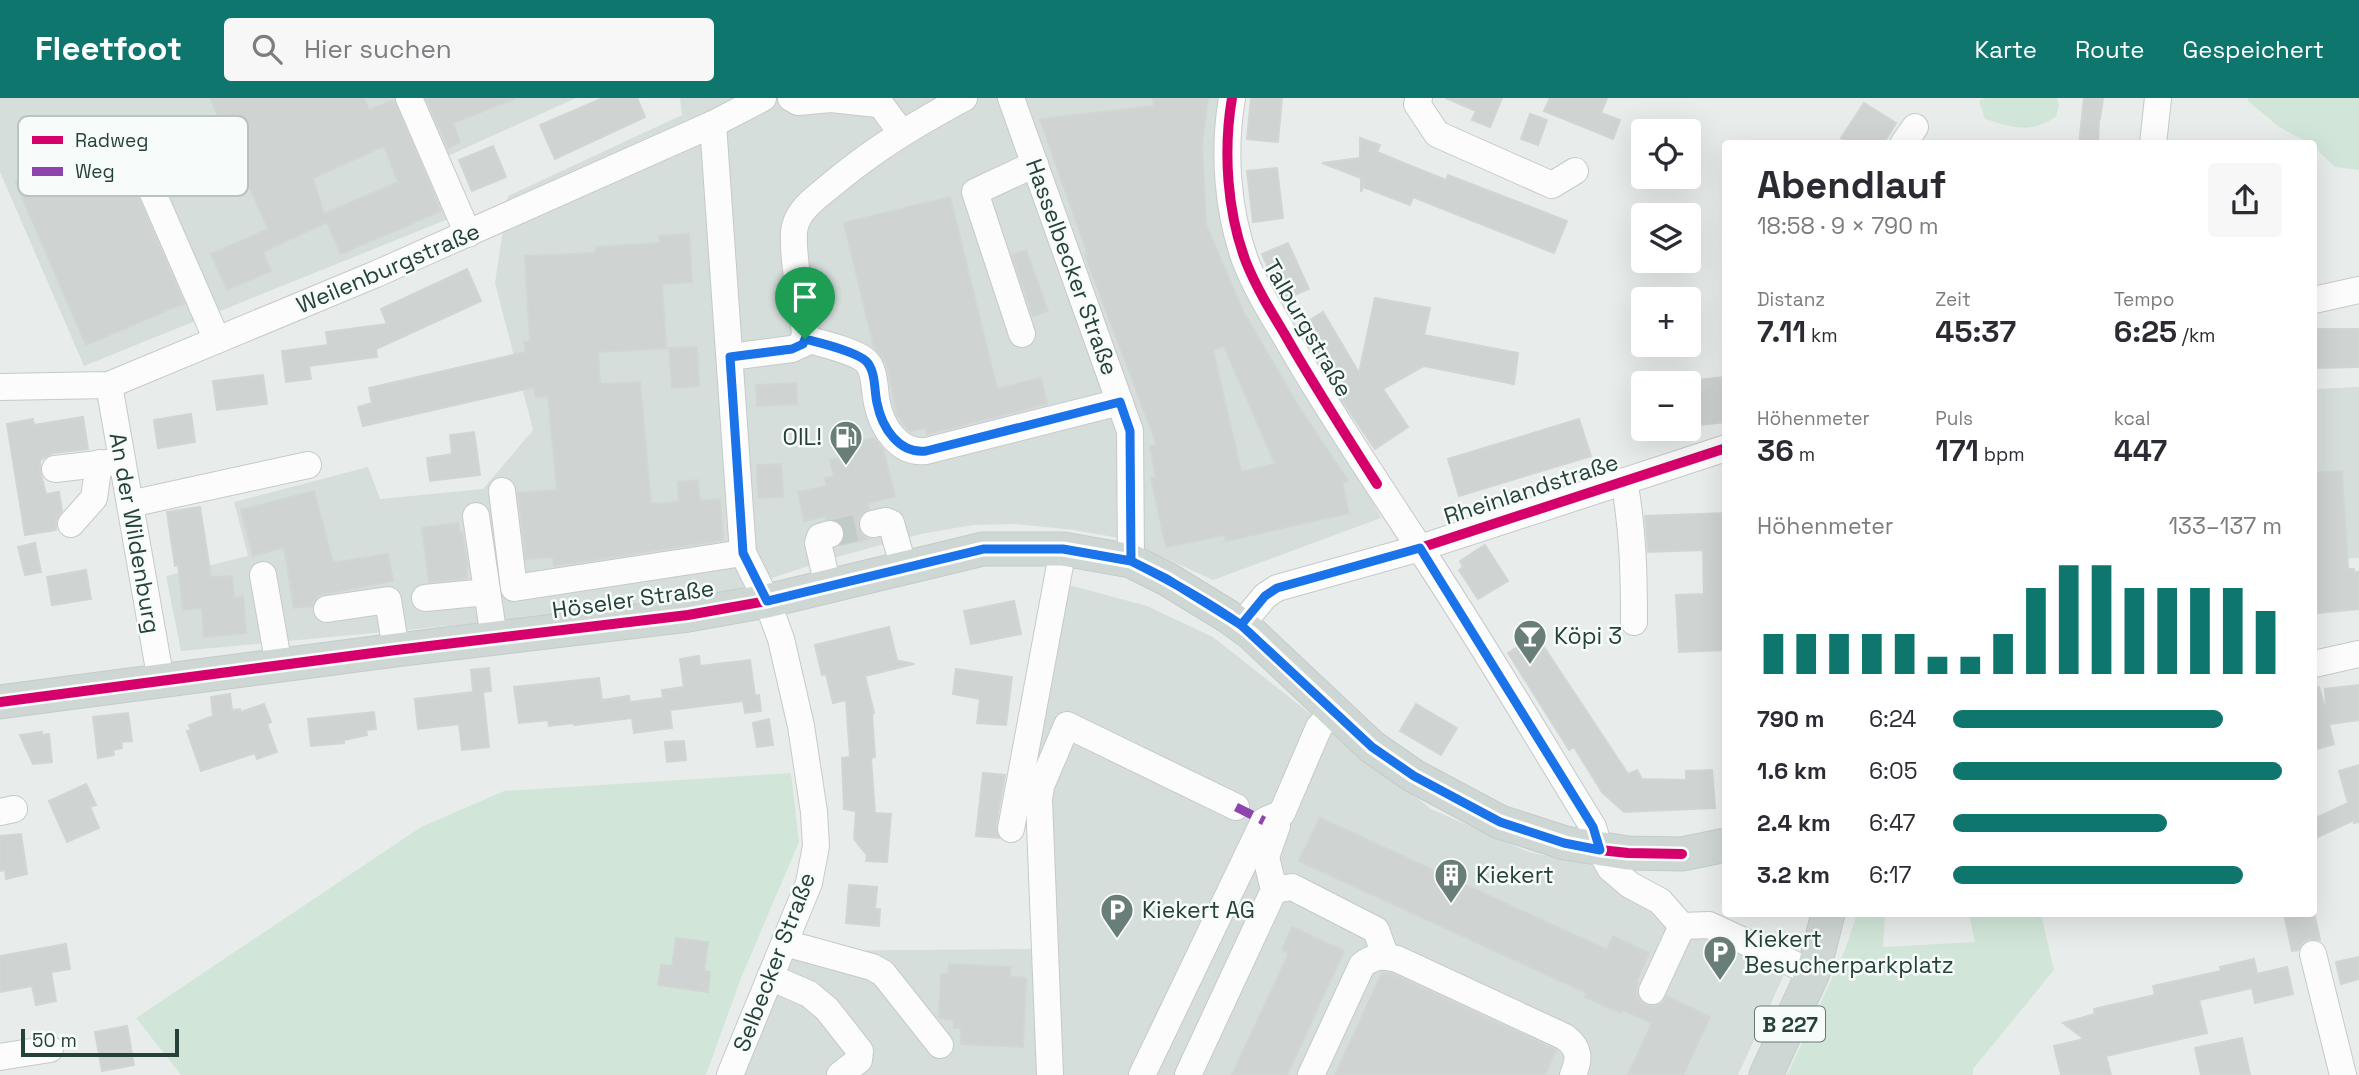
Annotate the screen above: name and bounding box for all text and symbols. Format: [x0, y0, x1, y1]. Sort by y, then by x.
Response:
search box [224, 18, 714, 81]
text: Fleetfoot [35, 28, 182, 70]
icon: search [248, 30, 286, 68]
text: Hier suchen [304, 32, 452, 66]
text: Karte [1975, 34, 2037, 65]
text: Route [2075, 34, 2144, 65]
text: Gespeichert [2182, 34, 2324, 65]
legend [18, 116, 248, 196]
map controls [1631, 119, 1701, 441]
button: locate [1631, 119, 1701, 189]
text: Radweg [75, 128, 148, 153]
street label: Hasselbecker Straße [1019, 155, 1125, 379]
text: Weg [75, 159, 115, 184]
text: Abendlauf [1757, 161, 1946, 209]
button: share [2208, 163, 2282, 237]
button: layers [1631, 203, 1701, 273]
text: 18:58 · 9 × 790 m [1757, 211, 1939, 241]
street label: Weilenburgstraße [292, 216, 484, 320]
street label: Talburgstraße [1256, 254, 1360, 402]
pin [775, 267, 835, 339]
icon: arrive [786, 278, 824, 316]
button: + [1631, 287, 1701, 357]
text: Distanz [1757, 287, 1825, 312]
text: Zeit [1935, 287, 1971, 312]
text: Tempo [2114, 287, 2175, 312]
text: 7.11 [1757, 312, 1806, 351]
text: 45:37 [1935, 312, 2016, 351]
text: 6:25 [2114, 312, 2177, 351]
text: km [1806, 323, 1838, 348]
text: /km [2177, 323, 2215, 348]
button: − [1631, 371, 1701, 441]
text: Höhenmeter [1757, 406, 1870, 431]
text: Puls [1935, 406, 1973, 431]
text: kcal [2114, 406, 2150, 431]
fuel station icon: OIL! [827, 418, 865, 467]
place label: OIL! [783, 422, 822, 452]
street label: An der Wildenburg [103, 430, 167, 636]
text: 36 [1757, 431, 1794, 470]
text: 171 [1935, 431, 1979, 470]
text: 447 [2114, 431, 2167, 470]
text: m [1794, 442, 1815, 467]
text: bpm [1979, 442, 2024, 467]
street label: Rheinlandstraße [1440, 447, 1622, 531]
text: Höhenmeter [1757, 511, 1894, 541]
text: 133–137 m [2168, 511, 2282, 541]
street label: Höseler Straße [550, 573, 716, 625]
bar icon: Köpi 3 [1511, 617, 1549, 666]
place label: Köpi 3 [1554, 621, 1622, 651]
text: 790 m [1757, 704, 1824, 734]
text: 6:24 [1869, 704, 1916, 734]
text: 1.6 km [1757, 756, 1827, 786]
text: 6:05 [1869, 756, 1917, 786]
text: 2.4 km [1757, 808, 1831, 838]
text: 6:47 [1869, 808, 1916, 838]
building icon: Kiekert [1432, 856, 1470, 905]
place label: Kiekert [1476, 860, 1554, 890]
text: 3.2 km [1757, 860, 1830, 890]
text: 6:17 [1869, 860, 1911, 890]
street label: Selbecker Straße [726, 868, 822, 1056]
parking icon: Kiekert AG [1098, 891, 1136, 940]
place label: Kiekert AG [1142, 895, 1255, 925]
place label: Kiekert Besucherparkplatz [1744, 924, 1954, 980]
parking icon: Kiekert Besucherparkplatz [1701, 933, 1739, 982]
road number: B 227 [1755, 1006, 1825, 1042]
scale bar [21, 1026, 178, 1058]
text: 50 m [32, 1028, 77, 1053]

